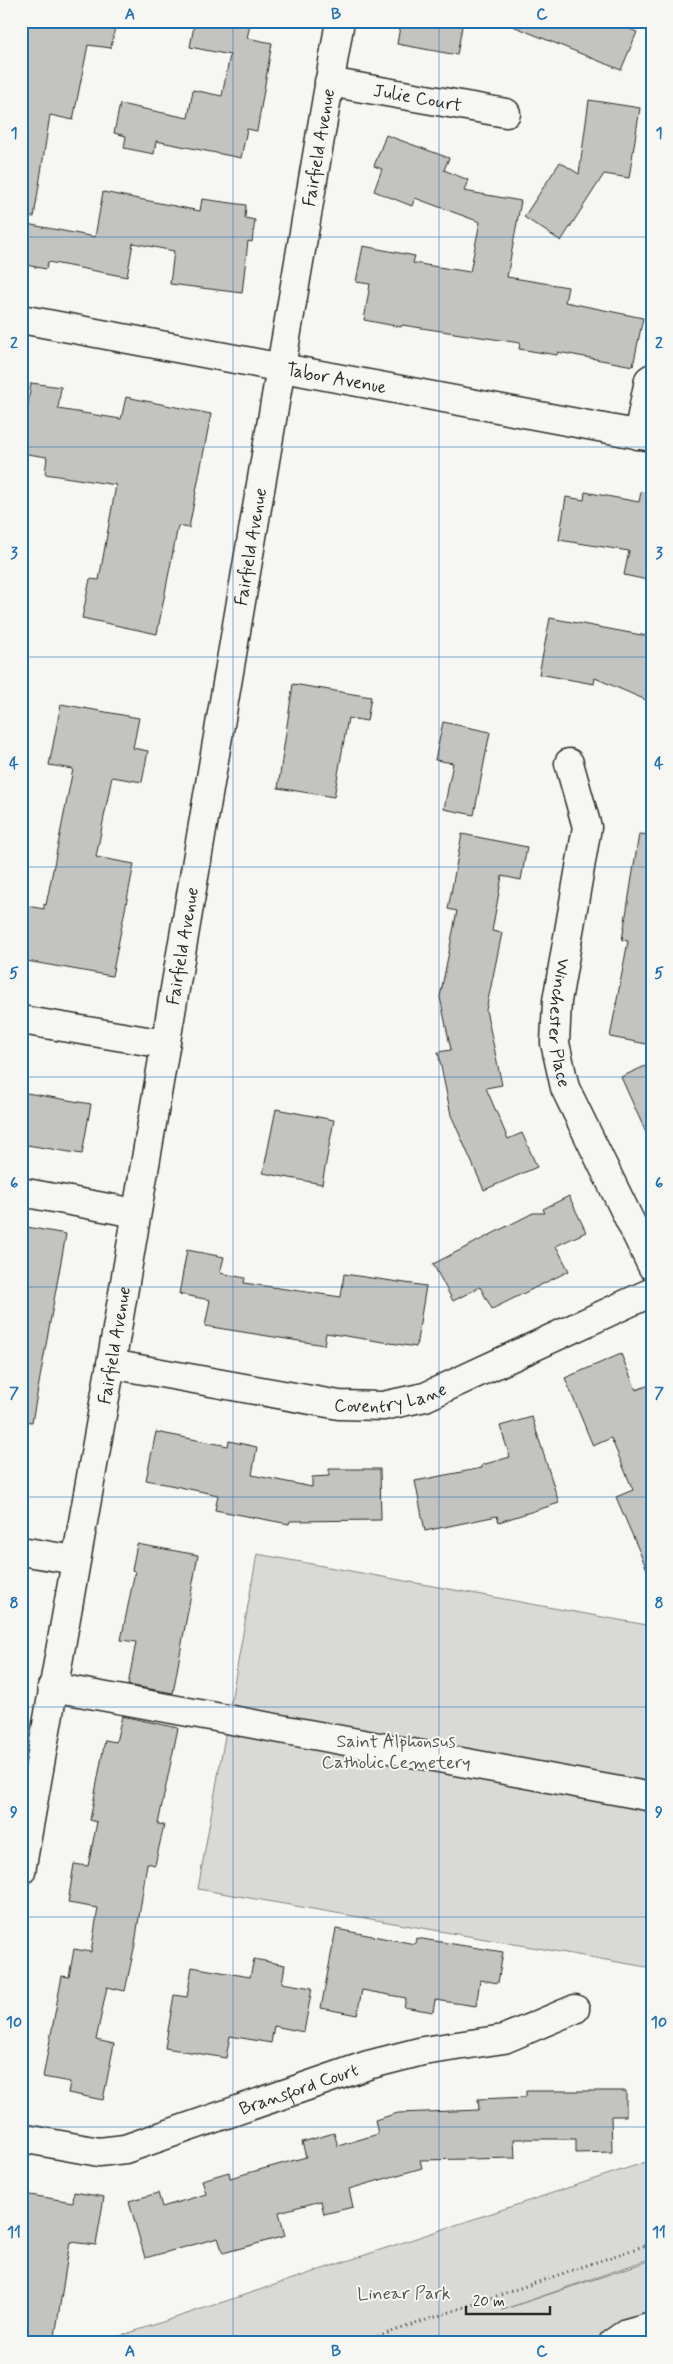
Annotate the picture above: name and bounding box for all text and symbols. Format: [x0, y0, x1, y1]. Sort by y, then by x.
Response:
text: A [125, 4, 135, 25]
text: B [331, 4, 341, 25]
text: C [536, 4, 548, 25]
street label: Julie Court [371, 79, 464, 118]
street label: Fairfield Avenue [298, 87, 341, 208]
text: 1 [10, 123, 18, 144]
text: 1 [655, 123, 663, 144]
text: 2 [10, 333, 18, 354]
text: 2 [655, 333, 663, 354]
street label: Tabor Avenue [284, 358, 389, 400]
street label: Fairfield Avenue [230, 486, 273, 608]
text: 3 [10, 543, 18, 564]
text: 3 [655, 543, 663, 564]
text: 4 [9, 753, 19, 774]
text: 4 [654, 753, 664, 774]
street label: Fairfield Avenue [161, 885, 205, 1007]
street label: Winchester Place [542, 956, 575, 1090]
text: 5 [9, 963, 19, 984]
text: 5 [654, 963, 664, 984]
text: 6 [10, 1173, 18, 1194]
text: 6 [655, 1173, 663, 1194]
street label: Fairfield Avenue [93, 1285, 137, 1406]
street label: Coventry Lane [334, 1378, 451, 1419]
text: 7 [9, 1383, 19, 1404]
text: 7 [654, 1383, 664, 1404]
text: 8 [9, 1593, 19, 1614]
text: 8 [654, 1593, 664, 1614]
park label: Saint Alphonsus Catholic Cemetery [321, 1730, 471, 1775]
text: 9 [10, 1802, 18, 1823]
text: 9 [655, 1802, 663, 1823]
text: 10 [6, 2012, 22, 2033]
text: 10 [651, 2012, 667, 2033]
street label: Bransford Court [236, 2058, 362, 2122]
text: 11 [7, 2222, 21, 2243]
text: 11 [652, 2222, 666, 2243]
park label: Linear Park [357, 2282, 451, 2306]
scale bar [466, 2284, 549, 2316]
text: 20 m [473, 2292, 505, 2312]
text: A [125, 2341, 135, 2362]
text: B [331, 2341, 341, 2362]
text: C [536, 2341, 548, 2362]

